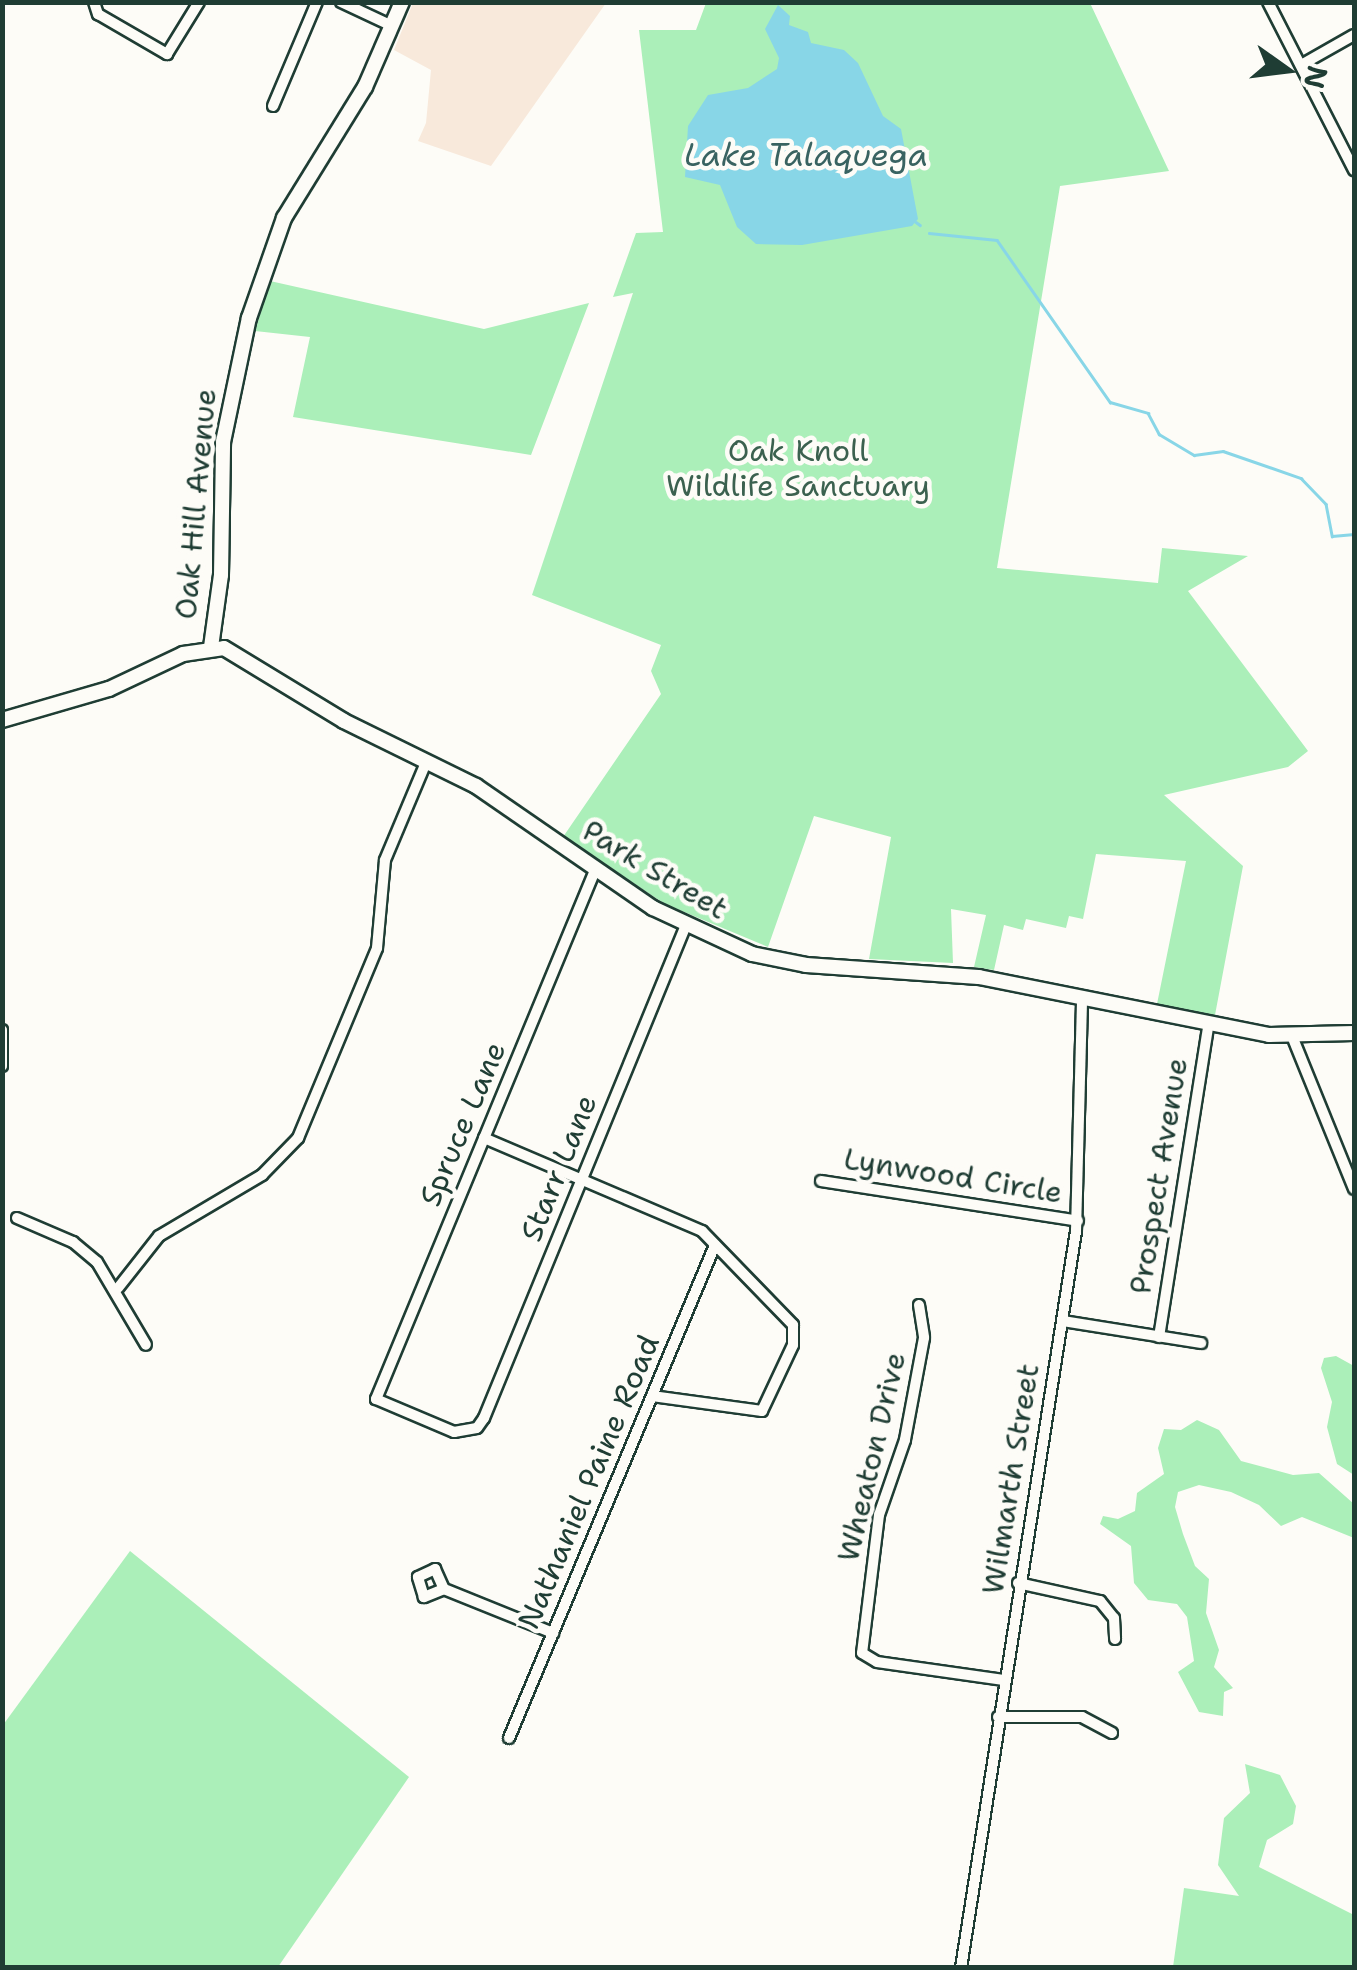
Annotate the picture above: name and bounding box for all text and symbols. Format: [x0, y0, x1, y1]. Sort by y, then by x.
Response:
north arrow [1237, 20, 1337, 120]
text: N [1295, 62, 1337, 93]
water label: Lake Talaquega [684, 136, 928, 174]
street label: Oak Hill Avenue [168, 387, 224, 621]
park label: Oak Knoll Wildlife Sanctuary [666, 433, 930, 504]
street label: Park Street [576, 813, 734, 927]
street label: Spruce Lane [412, 1037, 514, 1211]
street label: Prospect Avenue [1123, 1055, 1195, 1297]
street label: Starr Lane [513, 1090, 605, 1246]
street label: Lynwood Circle [841, 1141, 1065, 1211]
street label: Nathaniel Paine Road [511, 1330, 667, 1634]
street label: Wheaton Drive [830, 1349, 914, 1565]
street label: Wilmarth Street [975, 1361, 1047, 1597]

